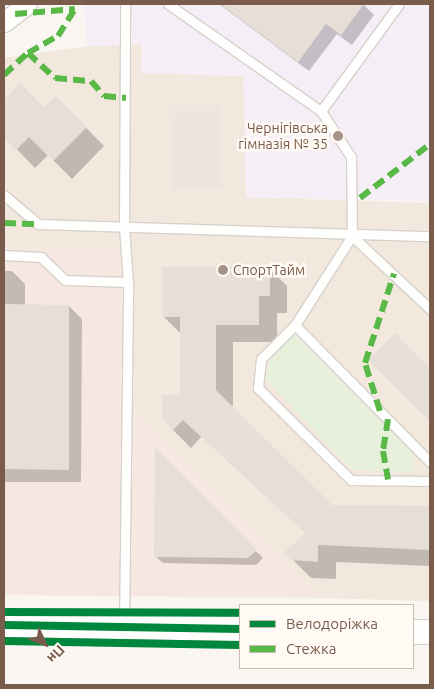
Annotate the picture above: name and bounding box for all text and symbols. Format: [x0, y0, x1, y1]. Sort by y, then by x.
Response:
place label: Чернігівська гімназія № 35 [238, 120, 328, 152]
marker: Чернігівська гімназія № 35 [332, 130, 344, 142]
place label: СпортТайм [233, 262, 305, 278]
marker: СпортТайм [217, 264, 229, 276]
legend [239, 604, 414, 669]
text: Велодоріжка [286, 615, 378, 632]
north arrow [20, 619, 70, 669]
text: Стежка [286, 640, 336, 657]
text: Пн [44, 642, 68, 666]

